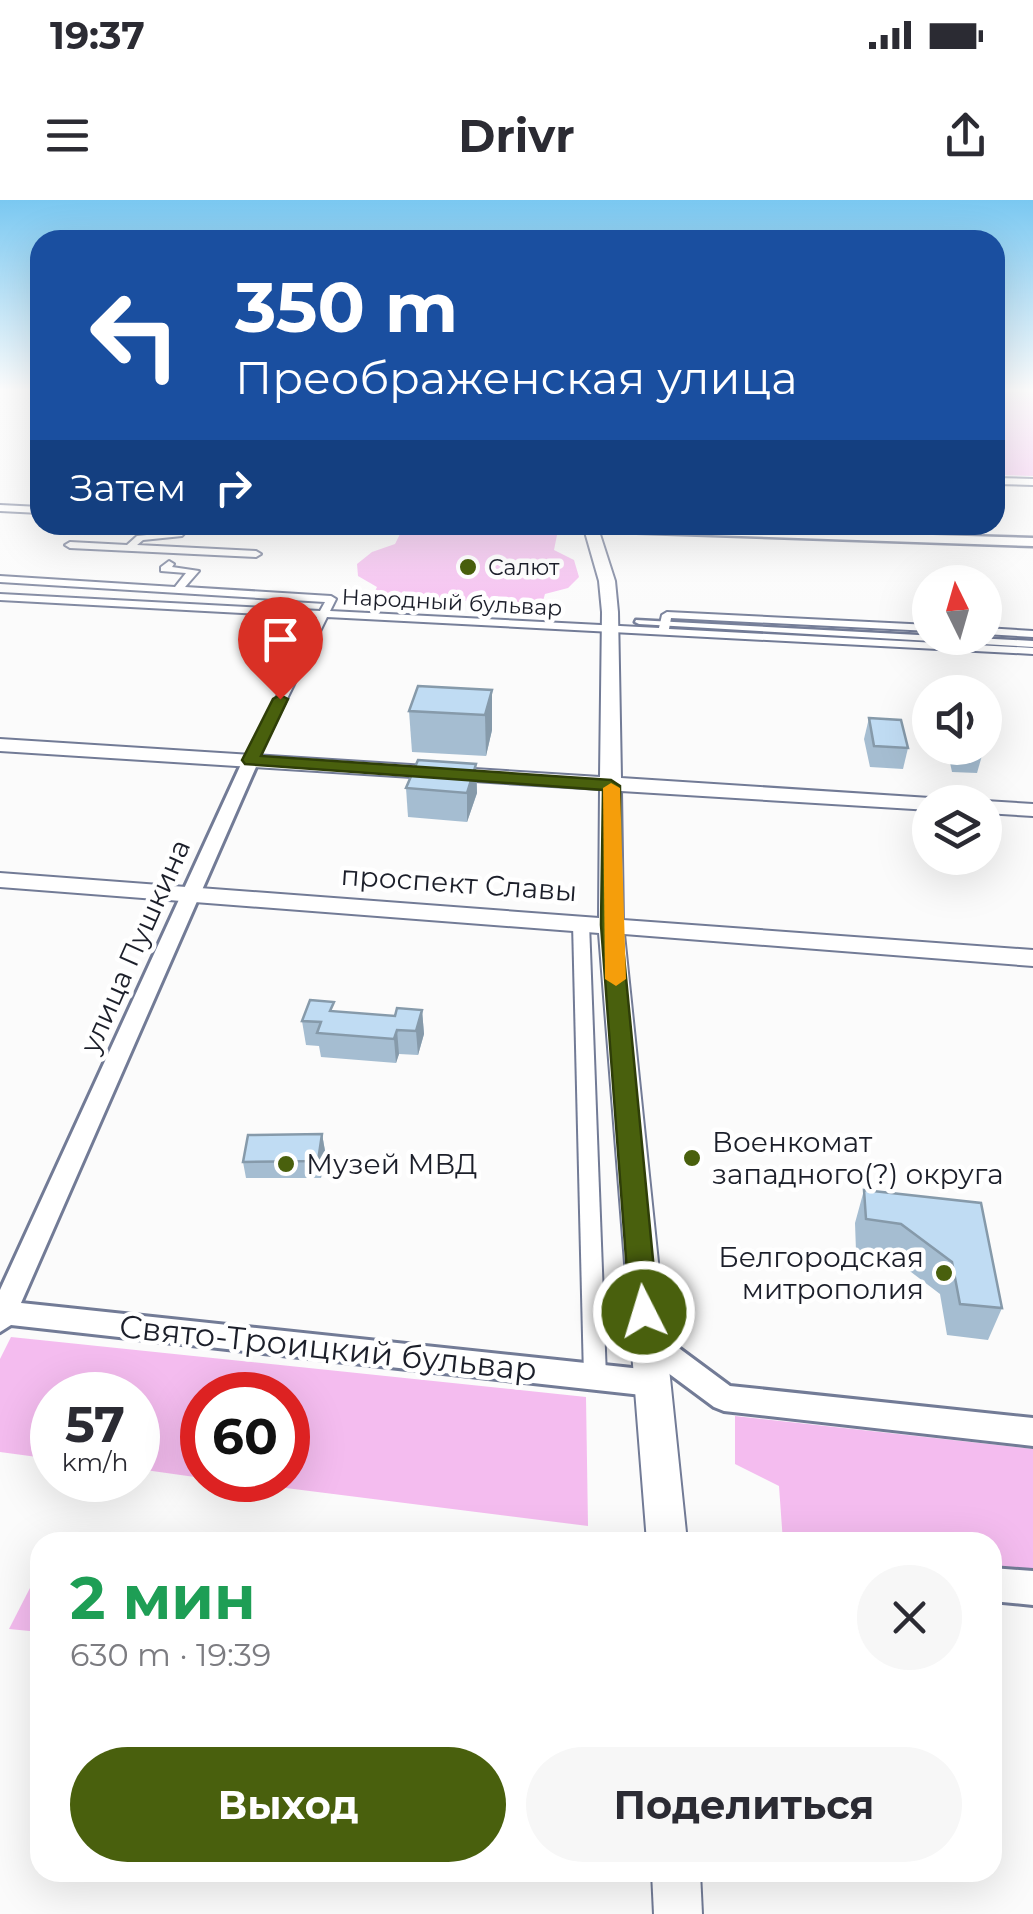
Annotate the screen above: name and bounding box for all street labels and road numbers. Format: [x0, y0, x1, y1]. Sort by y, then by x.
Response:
street label: Народный бульвар [341, 583, 563, 622]
street label: улица Пушкина [72, 834, 197, 1059]
street label: проспект Славы [340, 858, 578, 908]
street label: Свято-Троицкий бульвар [117, 1306, 539, 1389]

